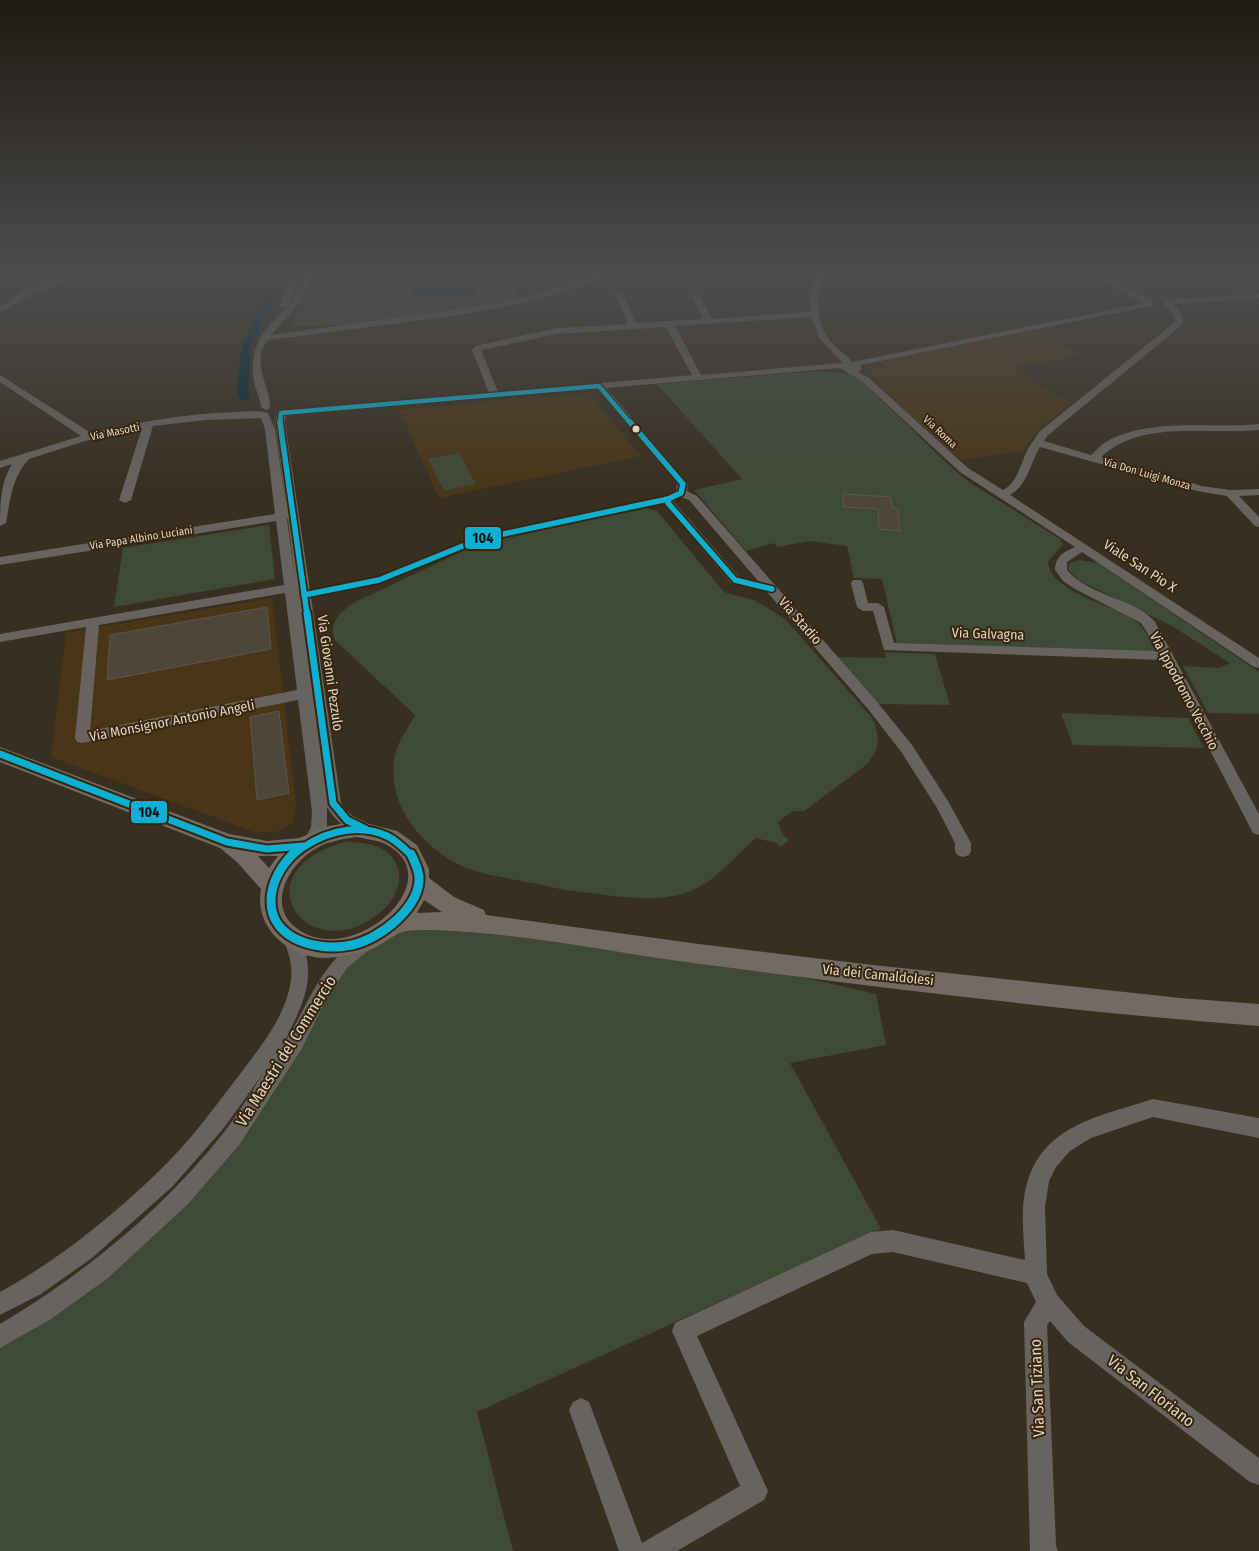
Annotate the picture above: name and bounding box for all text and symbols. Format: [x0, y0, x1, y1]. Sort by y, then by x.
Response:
street label: Via Roma [920, 413, 960, 451]
street label: Via Masotti [89, 420, 141, 444]
unlabelled marker [631, 424, 641, 434]
street label: Via Don Luigi Monza [1102, 455, 1192, 493]
street label: Via Papa Albino Luciani [89, 523, 194, 553]
line badge: 104 [464, 526, 502, 550]
text: 104 [473, 530, 493, 547]
street label: Viale San Pio X [1100, 536, 1180, 596]
street label: Via Stadio [775, 594, 825, 648]
street label: Via Giovanni Pezzulo [313, 614, 347, 732]
street label: Via Galvagna [951, 624, 1025, 644]
street label: Via Ippodromo Vecchio [1146, 629, 1222, 753]
street label: Via Monsignor Antonio Angeli [88, 697, 256, 745]
line badge: 104 [130, 800, 168, 824]
text: 104 [139, 804, 159, 821]
street label: Via dei Camaldolesi [821, 961, 935, 989]
street label: Via Maestri del Commercio [232, 972, 340, 1130]
street label: Via San Tiziano [1026, 1339, 1048, 1437]
street label: Via San Floriano [1104, 1351, 1198, 1431]

